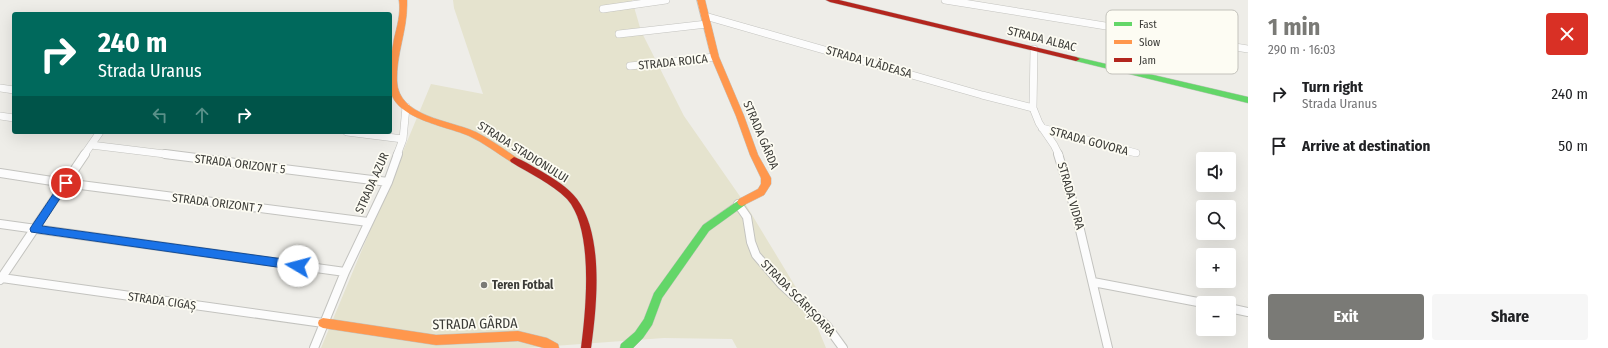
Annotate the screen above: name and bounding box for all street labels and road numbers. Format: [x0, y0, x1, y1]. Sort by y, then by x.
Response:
street label: STRADA ALBAC [1006, 24, 1078, 54]
street label: STRADA VLĂDEASA [824, 42, 915, 81]
street label: STRADA ROICA [638, 51, 709, 73]
street label: STRADA GÂRDA [740, 98, 783, 172]
street label: STRADA STADIONULUI [475, 118, 571, 186]
street label: STRADA GOVORA [1048, 124, 1131, 158]
street label: STRADA AZUR [352, 150, 392, 216]
street label: STRADA ORIZONT 5 [194, 151, 287, 177]
street label: STRADA VIDRA [1055, 161, 1087, 232]
street label: STRADA ORIZONT 7 [171, 191, 263, 215]
street label: STRADA SCĂRIȘOARA [757, 256, 839, 340]
street label: STRADA CIGAȘ [127, 289, 197, 314]
street label: STRADA GÂRDA [432, 314, 518, 333]

